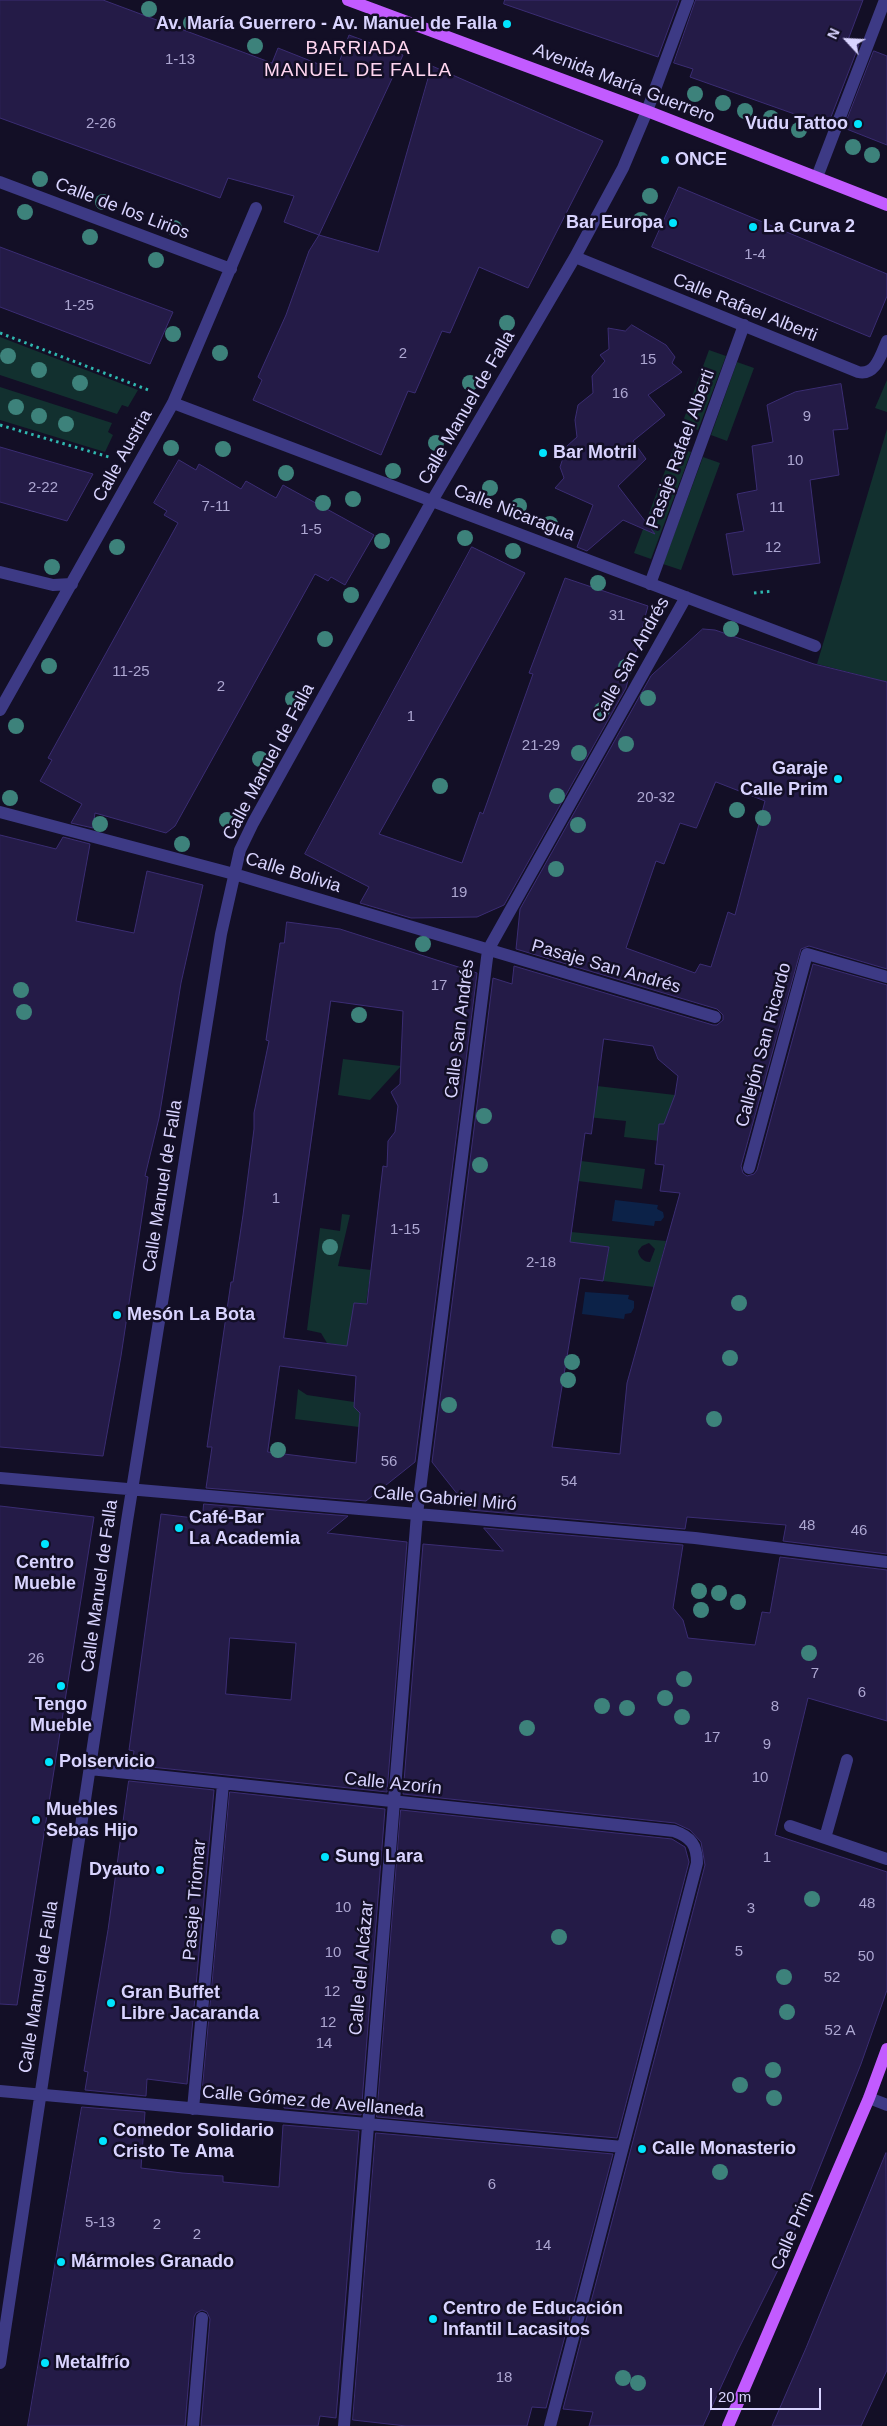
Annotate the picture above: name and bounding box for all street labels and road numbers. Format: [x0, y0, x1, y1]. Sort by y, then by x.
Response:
street label: Avenida María Guerrero [530, 39, 718, 129]
street label: Calle de los Lirios [52, 173, 192, 245]
street label: Calle Rafael Alberti [670, 269, 820, 347]
street label: Calle Manuel de Falla [414, 327, 520, 489]
street label: Pasaje Rafael Alberti [642, 366, 720, 532]
street label: Calle Austria [89, 406, 157, 506]
street label: Calle Nicaragua [450, 480, 578, 546]
street label: Calle San Andrés [588, 594, 674, 726]
street label: Calle Manuel de Falla [219, 680, 319, 844]
street label: Calle Bolivia [242, 848, 344, 898]
street label: Pasaje San Andrés [529, 935, 683, 999]
street label: Calle San Andrés [441, 958, 479, 1100]
street label: Callejón San Ricardo [732, 961, 796, 1129]
street label: Calle Manuel de Falla [139, 1098, 187, 1274]
street label: Calle Gabriel Miró [372, 1482, 518, 1516]
street label: Calle Manuel de Falla [77, 1498, 123, 1674]
street label: Calle Azorín [343, 1768, 443, 1800]
street label: Pasaje Triomar [179, 1839, 211, 1961]
street label: Calle Manuel de Falla [15, 1899, 63, 2075]
street label: Calle del Alcázar [345, 1900, 379, 2036]
street label: Calle Gómez de Avellaneda [201, 2082, 425, 2122]
street label: Calle Prim [767, 2189, 819, 2273]

